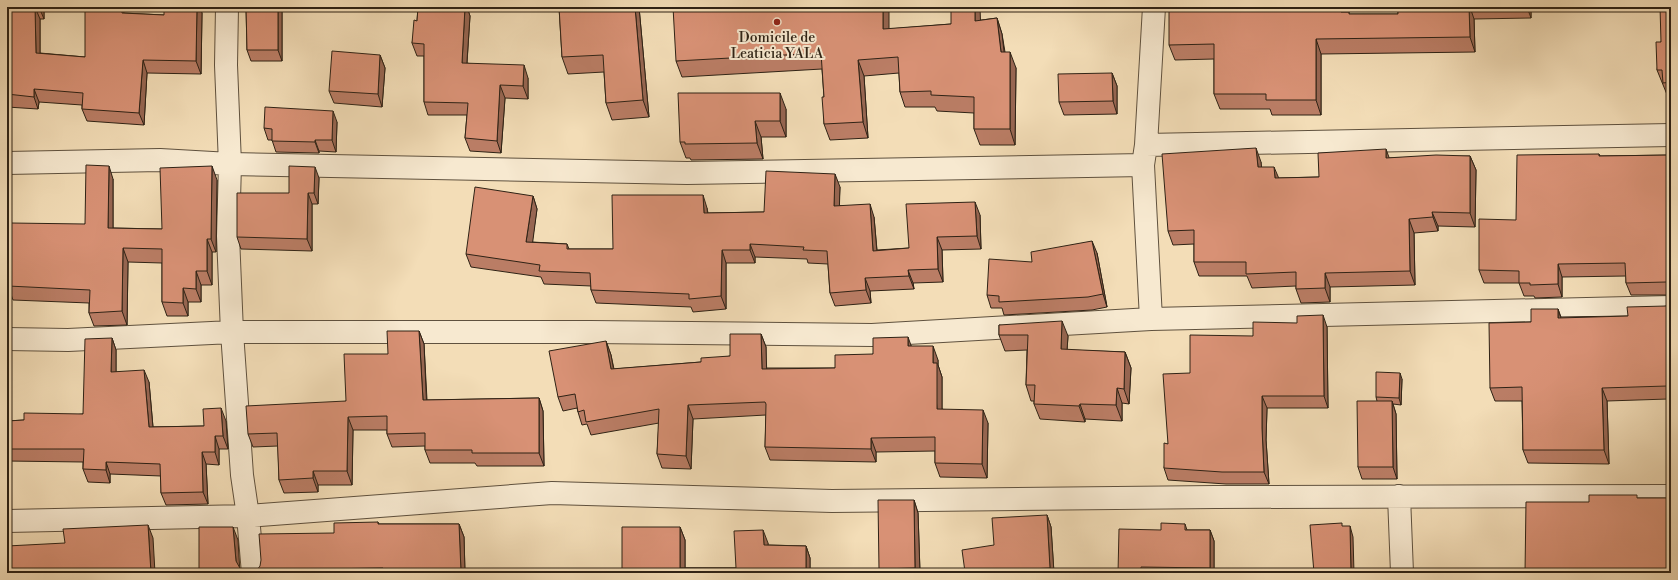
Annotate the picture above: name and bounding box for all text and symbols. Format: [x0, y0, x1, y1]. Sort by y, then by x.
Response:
marker: Domicile de Leaticia YALA [772, 17, 782, 27]
place label: Domicile de Leaticia YALA [731, 29, 824, 63]

